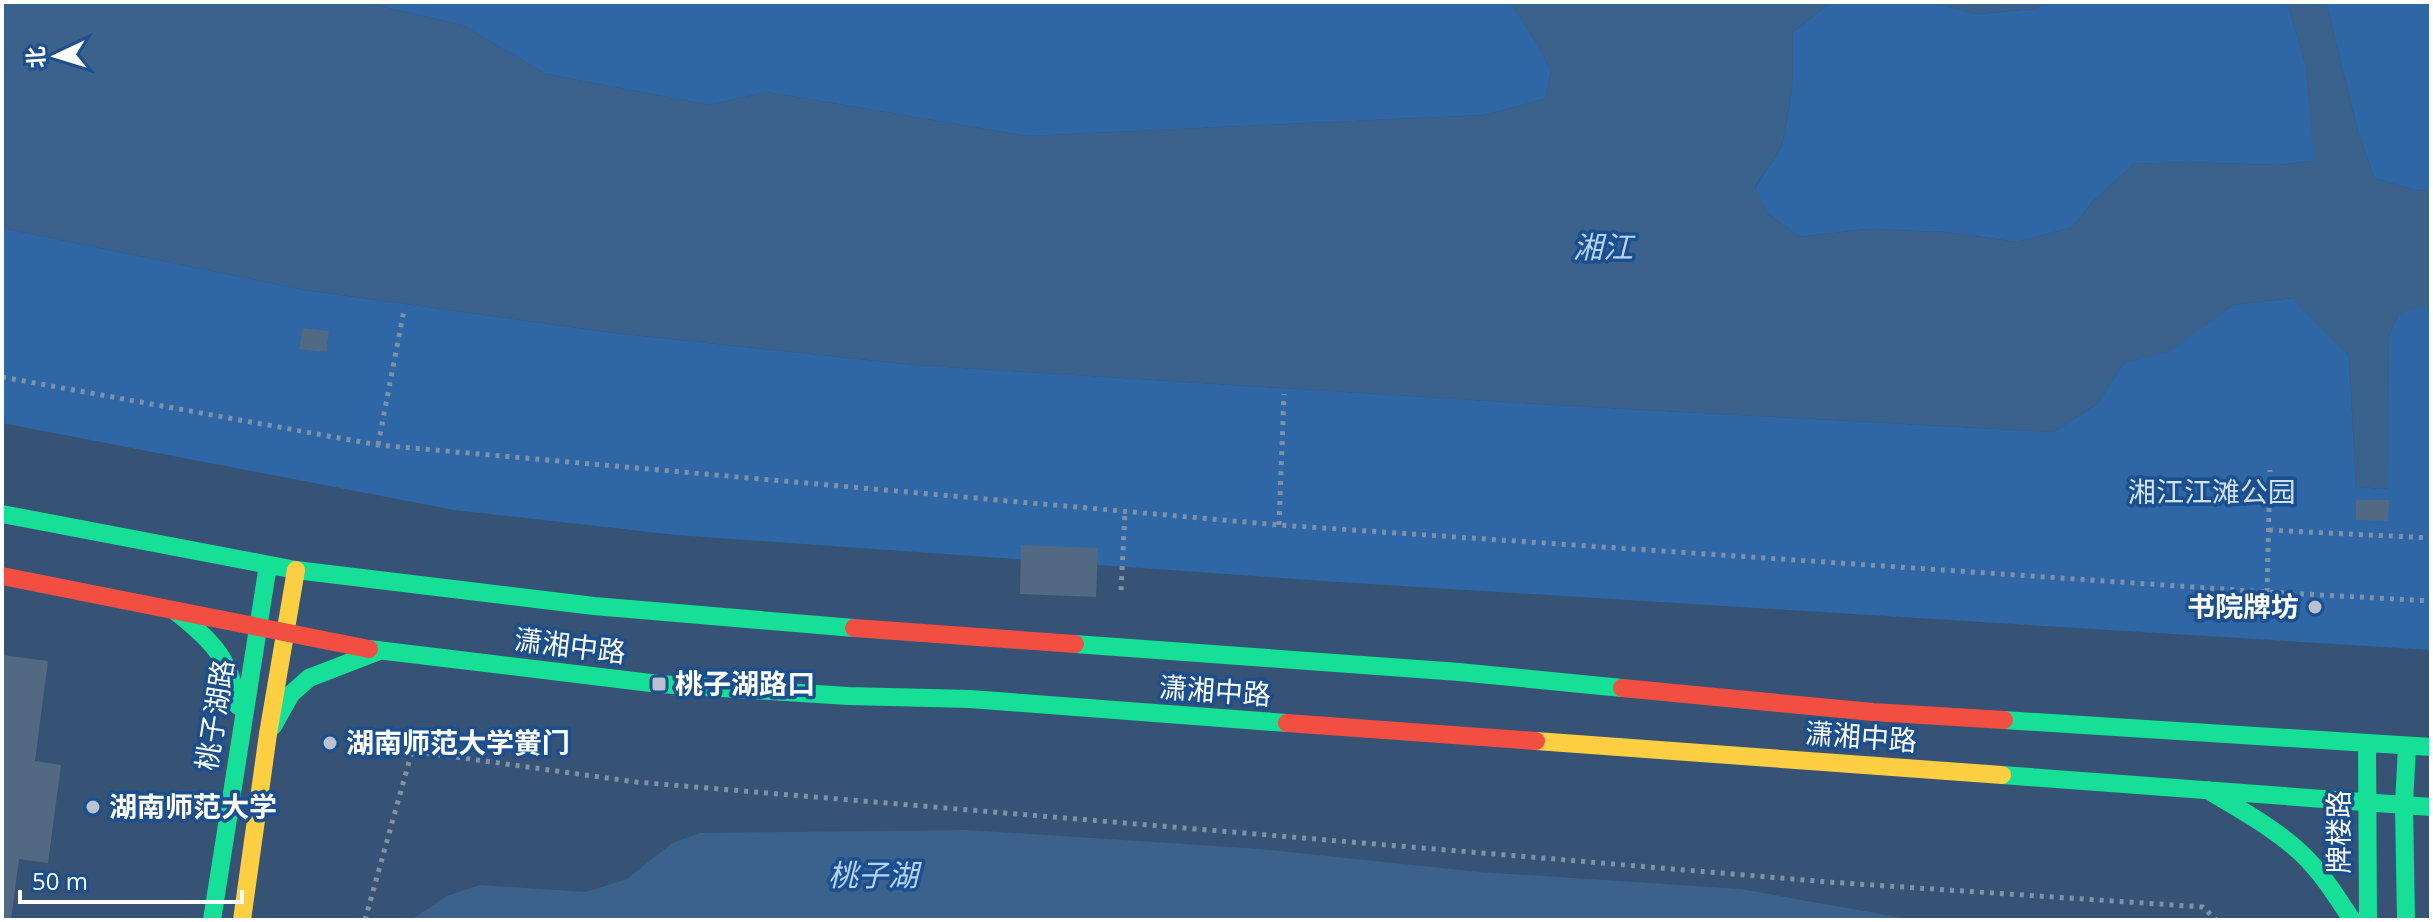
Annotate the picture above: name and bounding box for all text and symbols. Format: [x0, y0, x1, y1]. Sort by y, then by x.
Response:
north arrow [16, 16, 96, 96]
text: 北 [19, 45, 51, 69]
water label: 湘江 [1573, 226, 1636, 267]
park label: 湘江江滩公园 [2128, 472, 2296, 510]
place label: 书院牌坊 [2187, 587, 2299, 625]
marker: 书院牌坊 [2306, 598, 2324, 616]
street label: 潇湘中路 [512, 619, 628, 671]
street label: 桃子湖路 [186, 657, 242, 773]
place label: 桃子湖路口 [675, 664, 815, 702]
street label: 潇湘中路 [1158, 667, 1272, 713]
marker: 桃子湖路口 [650, 675, 668, 693]
street label: 潇湘中路 [1804, 713, 1918, 759]
place label: 湖南师范大学黉门 [346, 723, 570, 761]
marker: 湖南师范大学黉门 [321, 734, 339, 752]
place label: 湖南师范大学 [109, 787, 277, 825]
street label: 牌楼路 [2319, 790, 2357, 874]
marker: 湖南师范大学 [84, 798, 102, 816]
scale bar [20, 854, 242, 904]
water label: 桃子湖 [828, 854, 922, 895]
text: 50 m [32, 864, 88, 897]

